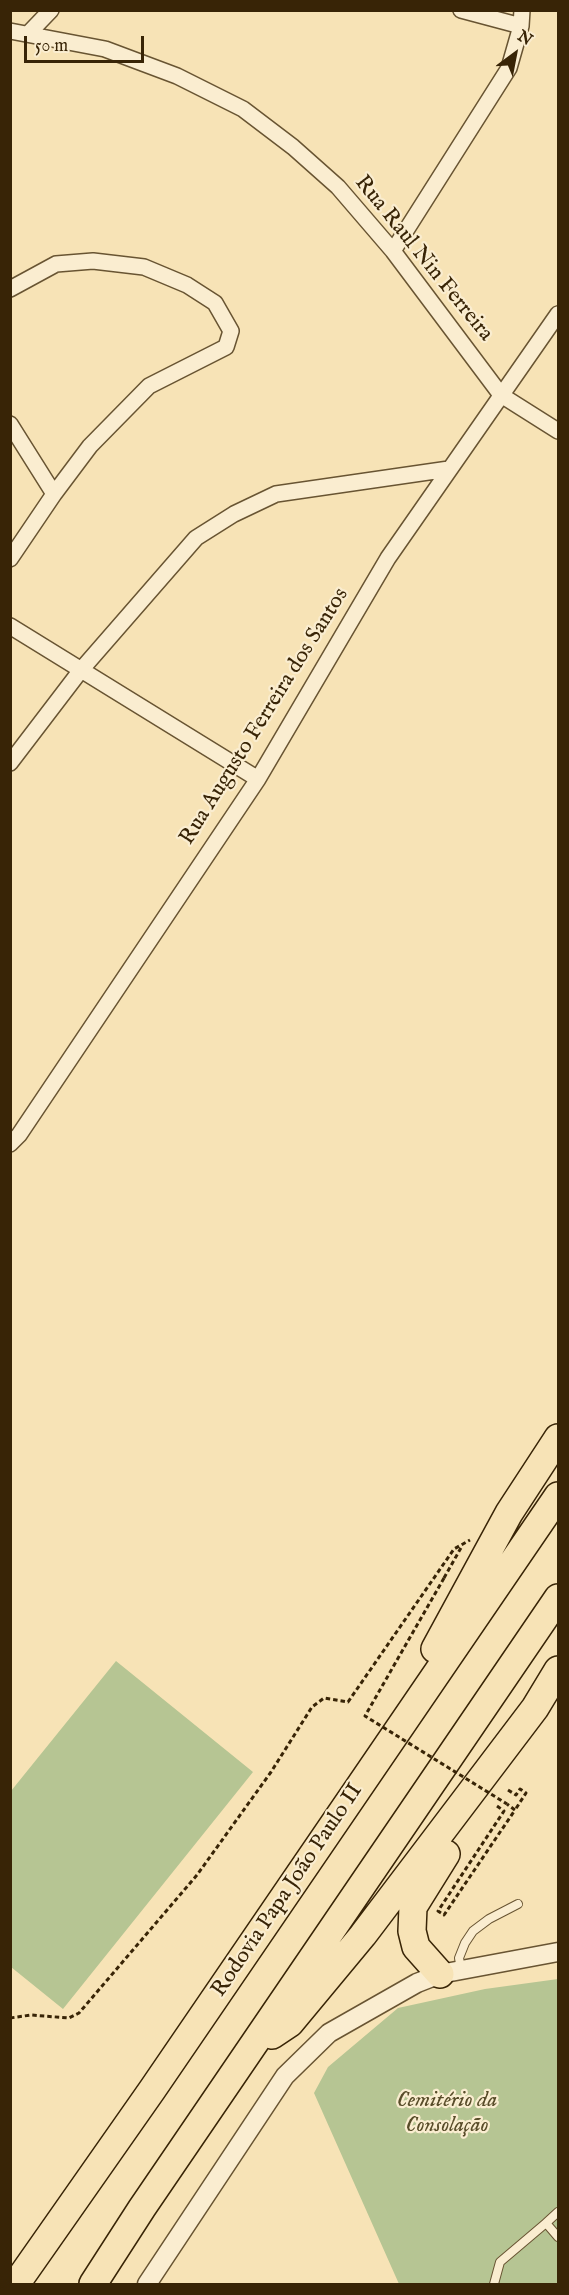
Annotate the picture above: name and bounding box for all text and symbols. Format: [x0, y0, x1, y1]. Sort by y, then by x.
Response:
scale bar [27, 24, 147, 62]
north arrow [485, 24, 545, 84]
text: N [513, 27, 536, 51]
text: 50 m [35, 35, 68, 58]
street label: Rua Raul Nin Ferreira [348, 171, 498, 347]
street label: Rua Augusto Ferreira dos Santos [175, 584, 355, 850]
street label: Rodovia Papa João Paulo II [207, 1779, 369, 2003]
park label: Cemitério da Consolação [397, 2088, 497, 2140]

